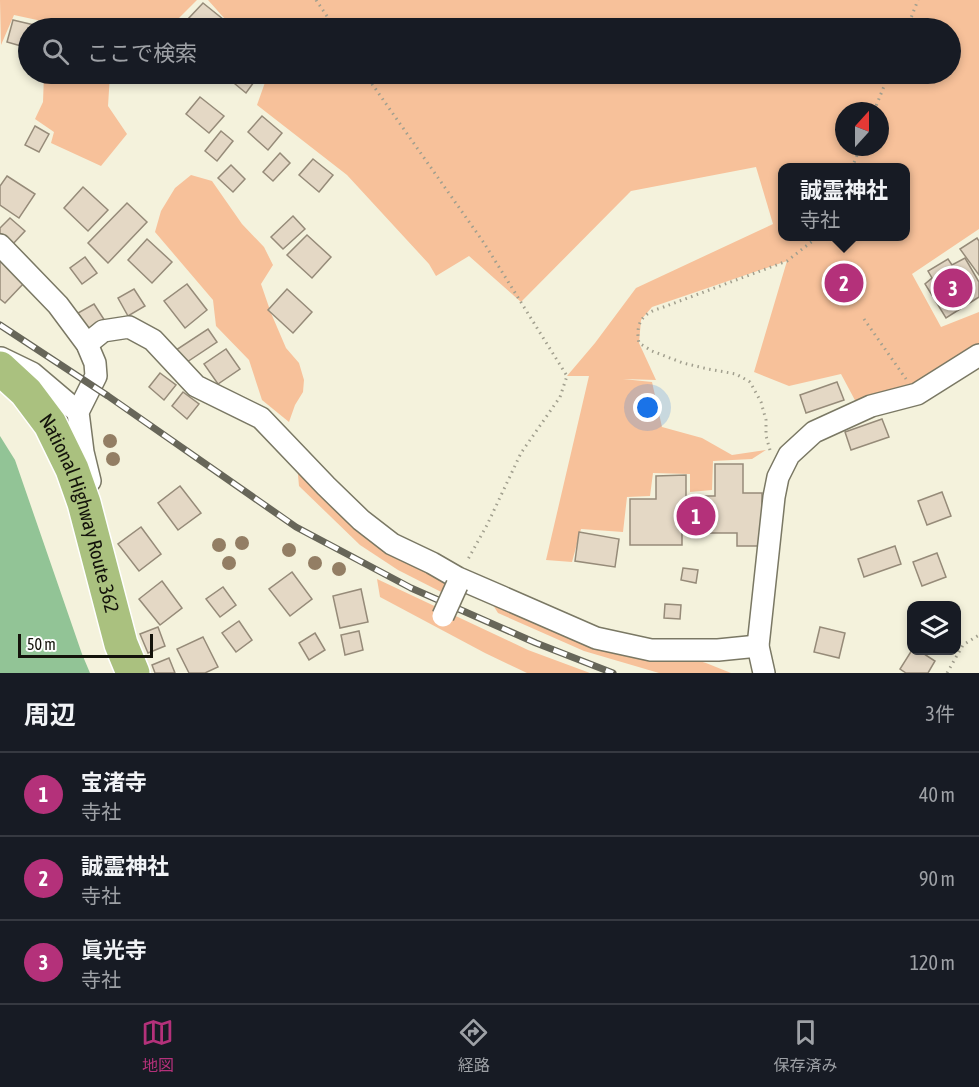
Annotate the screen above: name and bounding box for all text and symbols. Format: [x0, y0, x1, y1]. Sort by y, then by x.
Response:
search box [18, 18, 961, 84]
icon: search [39, 35, 72, 68]
text: ここで検索 [87, 40, 197, 66]
north arrow [835, 102, 889, 156]
popup [778, 163, 910, 241]
text: 誠霊神社 [800, 177, 888, 203]
text: 寺社 [800, 208, 840, 231]
pin: 2 [824, 260, 864, 306]
pin: 3 [934, 266, 972, 310]
your location [633, 393, 662, 422]
street label: National Highway Route 362 [35, 409, 124, 615]
pin: 1 [676, 494, 716, 538]
map controls [907, 601, 961, 655]
button: layers [907, 601, 961, 655]
scale bar [18, 631, 153, 658]
text: 50 m [27, 635, 56, 653]
text: 周辺 [24, 700, 76, 730]
text: 3件 [926, 702, 955, 725]
text: 宝渚寺 [81, 769, 147, 795]
text: 1 [39, 783, 48, 806]
text: 40 m [919, 783, 955, 806]
text: 寺社 [81, 800, 121, 823]
text: 誠霊神社 [81, 853, 169, 879]
text: 2 [39, 867, 48, 890]
text: 90 m [919, 867, 955, 890]
text: 寺社 [81, 884, 121, 907]
text: 眞光寺 [81, 937, 147, 963]
text: 3 [39, 951, 48, 974]
text: 120 m [910, 951, 955, 974]
text: 寺社 [81, 968, 121, 991]
tab: 地図 [141, 1016, 174, 1076]
tab: 経路 [457, 1016, 490, 1076]
tab: 保存済み [773, 1016, 837, 1076]

